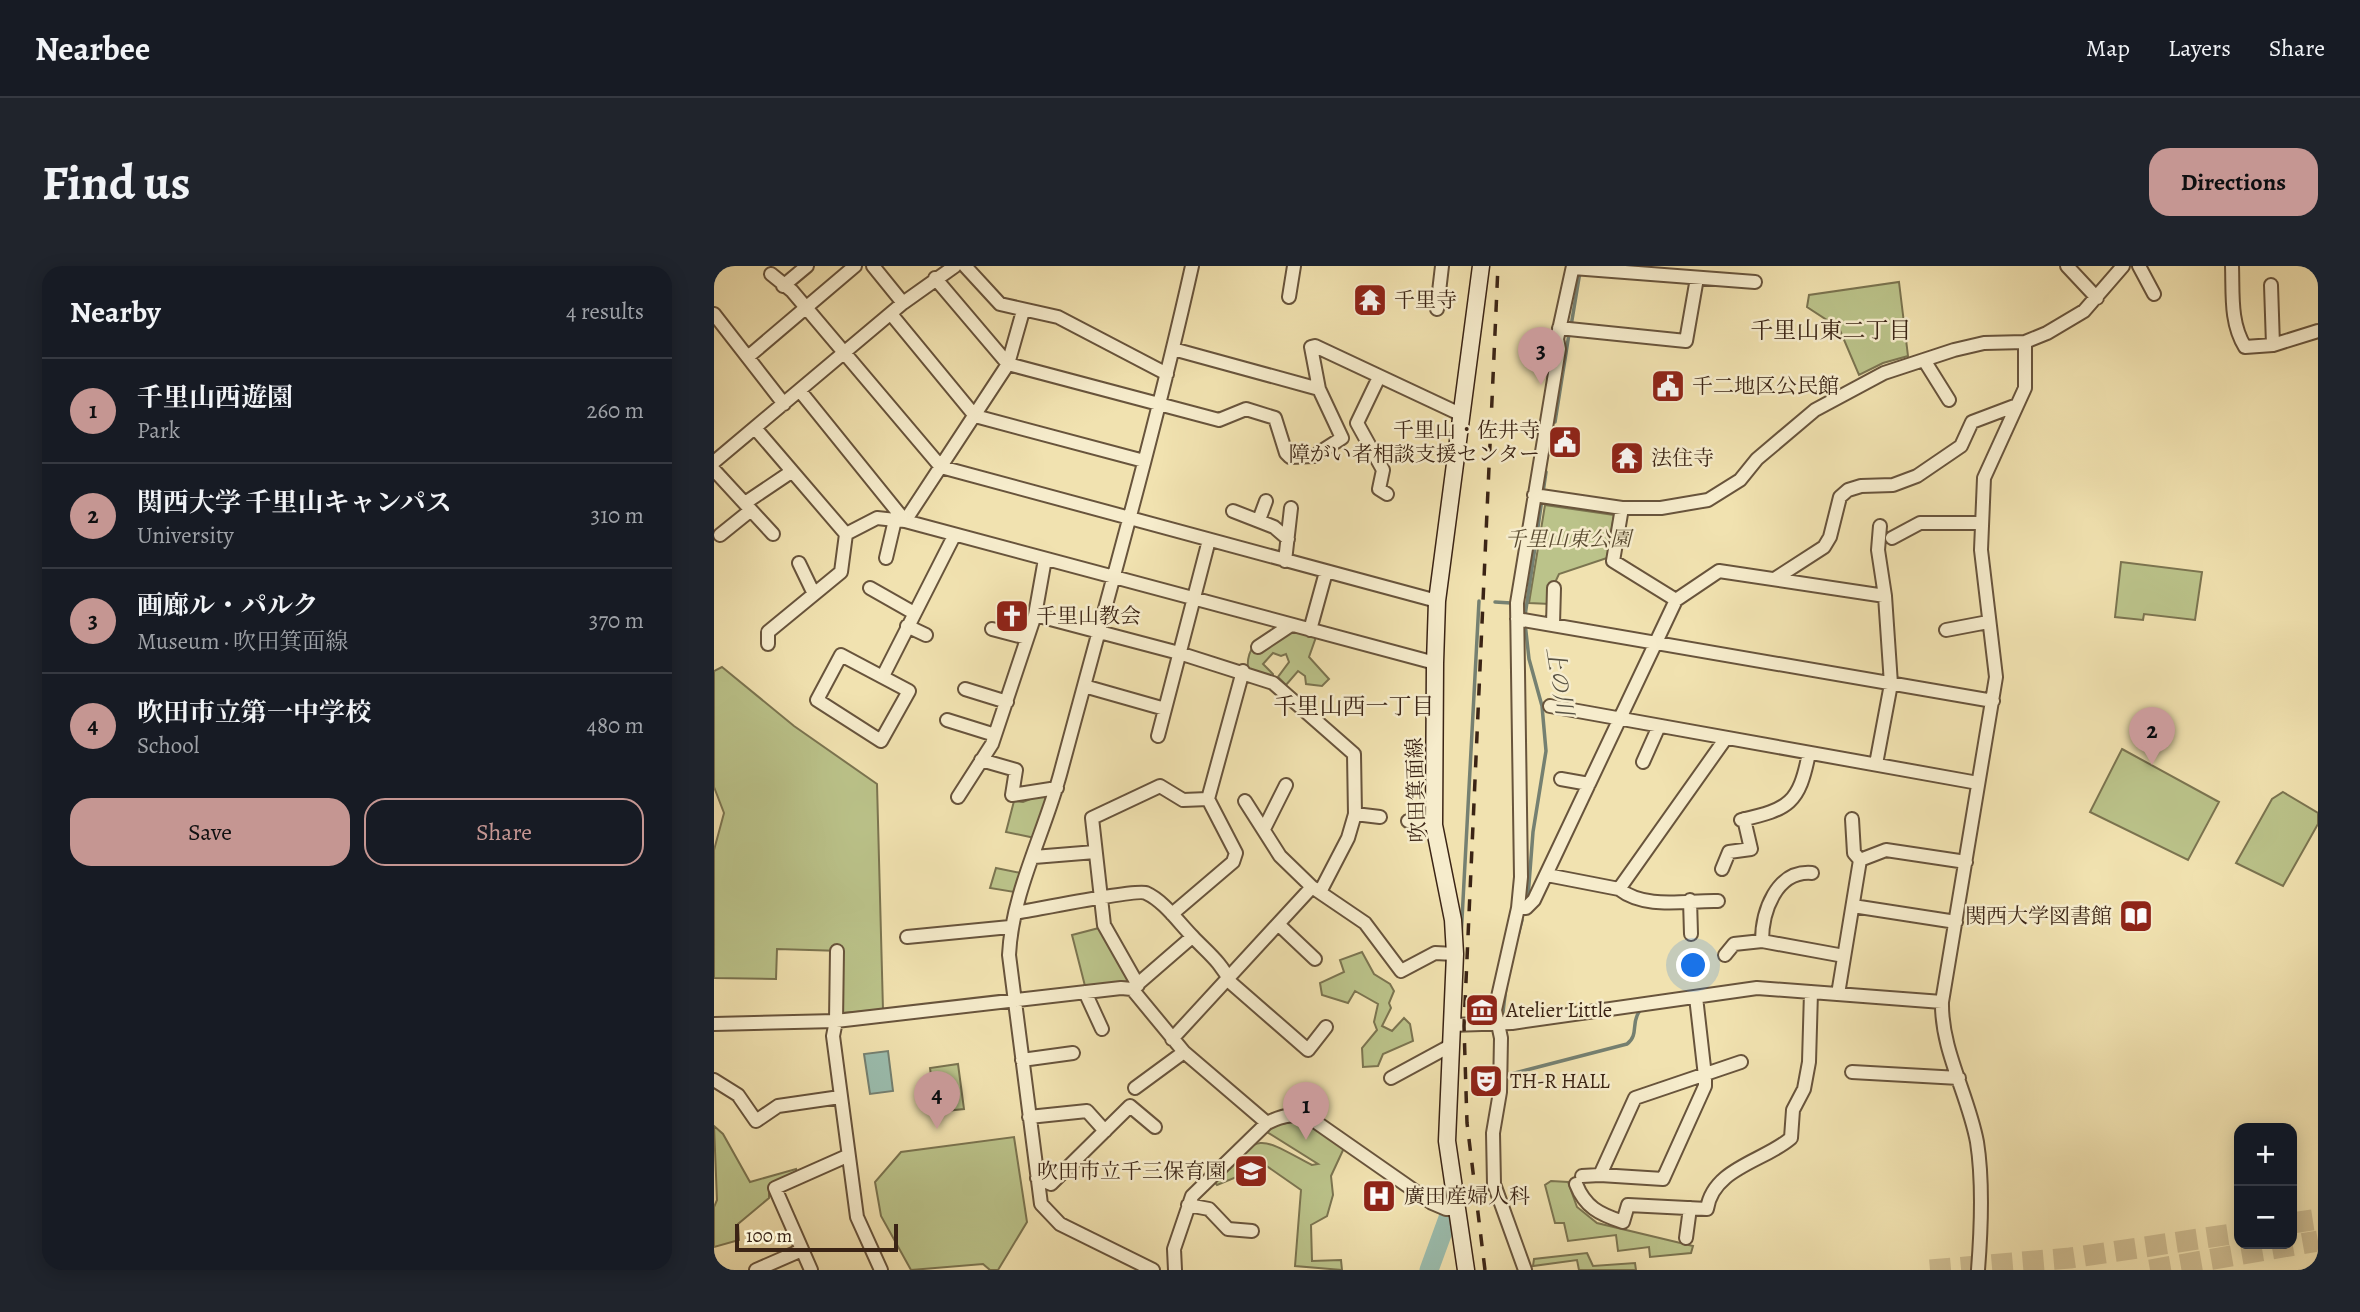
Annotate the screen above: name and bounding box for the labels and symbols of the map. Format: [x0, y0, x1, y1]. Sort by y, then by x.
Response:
temple icon: 千里寺 [1351, 281, 1389, 319]
place label: 千里寺 [1394, 286, 1457, 314]
district label: 千里山東二丁目 [1751, 315, 1912, 346]
pin: 3 [1518, 327, 1564, 385]
public building icon: 千二地区公民館 [1649, 367, 1687, 405]
place label: 千二地区公民館 [1692, 372, 1839, 400]
place label: 千里山・佐井寺 障がい者相談支援センター [1289, 416, 1540, 468]
public building icon: 千里山・佐井寺 障がい者相談支援センター [1546, 423, 1584, 461]
temple icon: 法住寺 [1608, 439, 1646, 477]
place label: 法住寺 [1651, 444, 1714, 472]
park label: 千里山東公園 [1505, 525, 1634, 553]
church icon: 千里山教会 [993, 597, 1031, 635]
place label: 千里山教会 [1036, 602, 1141, 630]
water label: 上の川 [1539, 645, 1581, 721]
district label: 千里山西一丁目 [1274, 691, 1435, 722]
pin: 2 [2129, 707, 2175, 765]
street label: 吹田箕面線 [1400, 737, 1432, 843]
library icon: 関西大学図書館 [2117, 897, 2155, 935]
place label: 関西大学図書館 [1965, 902, 2112, 930]
your location [1676, 948, 1710, 982]
museum icon: Atelier Little [1463, 991, 1501, 1029]
place label: Atelier Little [1505, 996, 1612, 1024]
theatre icon: TH-R HALL [1467, 1062, 1505, 1100]
place label: TH-R HALL [1510, 1067, 1610, 1095]
pin: 4 [914, 1071, 960, 1129]
pin: 1 [1283, 1082, 1329, 1140]
school or university icon: 吹田市立千三保育園 [1232, 1152, 1270, 1190]
place label: 吹田市立千三保育園 [1037, 1157, 1226, 1185]
hospital icon: 廣田産婦人科 [1360, 1177, 1398, 1215]
place label: 廣田産婦人科 [1404, 1182, 1530, 1210]
scale bar [735, 1221, 898, 1253]

